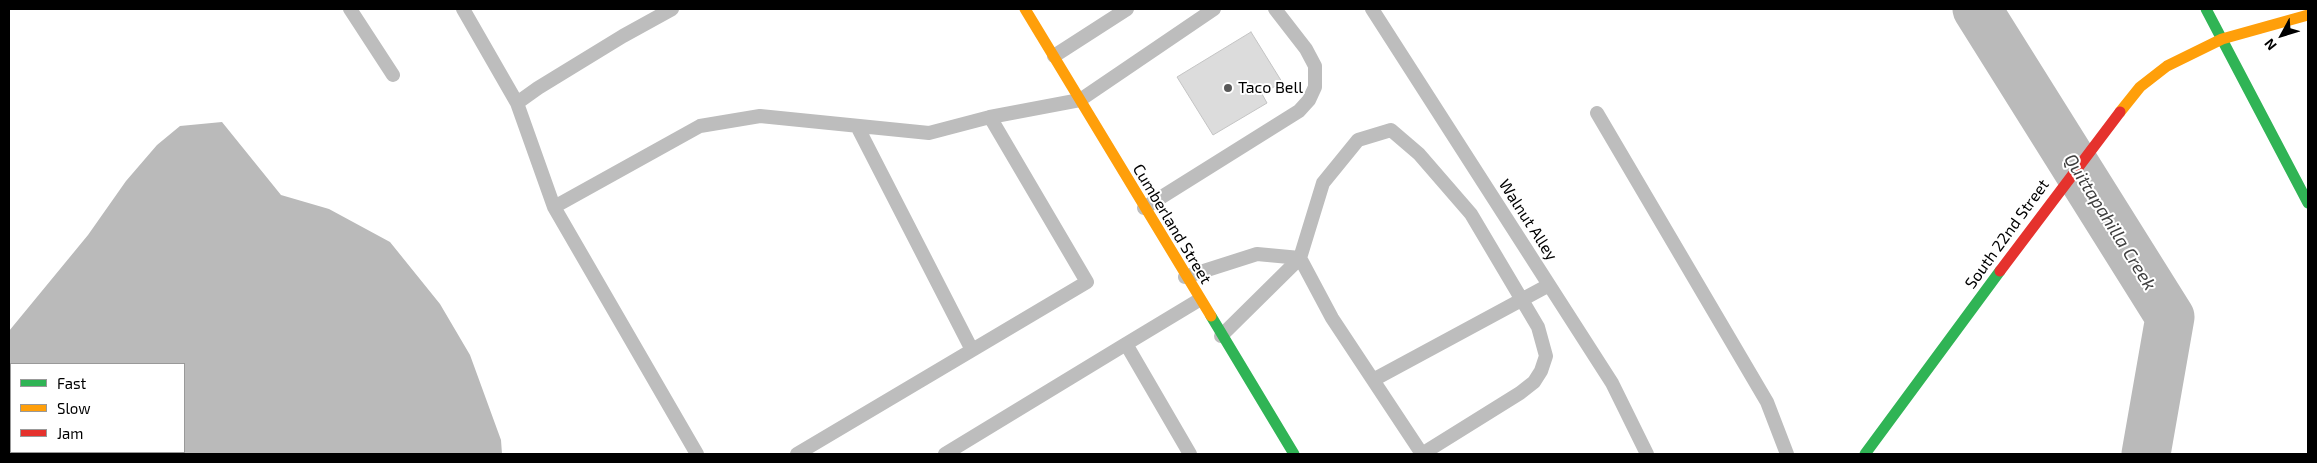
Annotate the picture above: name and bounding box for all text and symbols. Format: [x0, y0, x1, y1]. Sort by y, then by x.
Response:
north arrow [2257, 10, 2307, 60]
text: N [2260, 35, 2280, 54]
place label: Taco Bell [1238, 78, 1303, 98]
marker: Taco Bell [1222, 82, 1234, 94]
water label: Quittapahilla Creek [2059, 150, 2161, 294]
street label: Cumberland Street [1129, 161, 1215, 287]
street label: Walnut Alley [1495, 176, 1561, 264]
street label: South 22nd Street [1961, 176, 2053, 292]
legend [10, 363, 185, 453]
text: Fast [57, 374, 86, 392]
text: Slow [57, 399, 91, 417]
text: Jam [57, 424, 83, 442]

